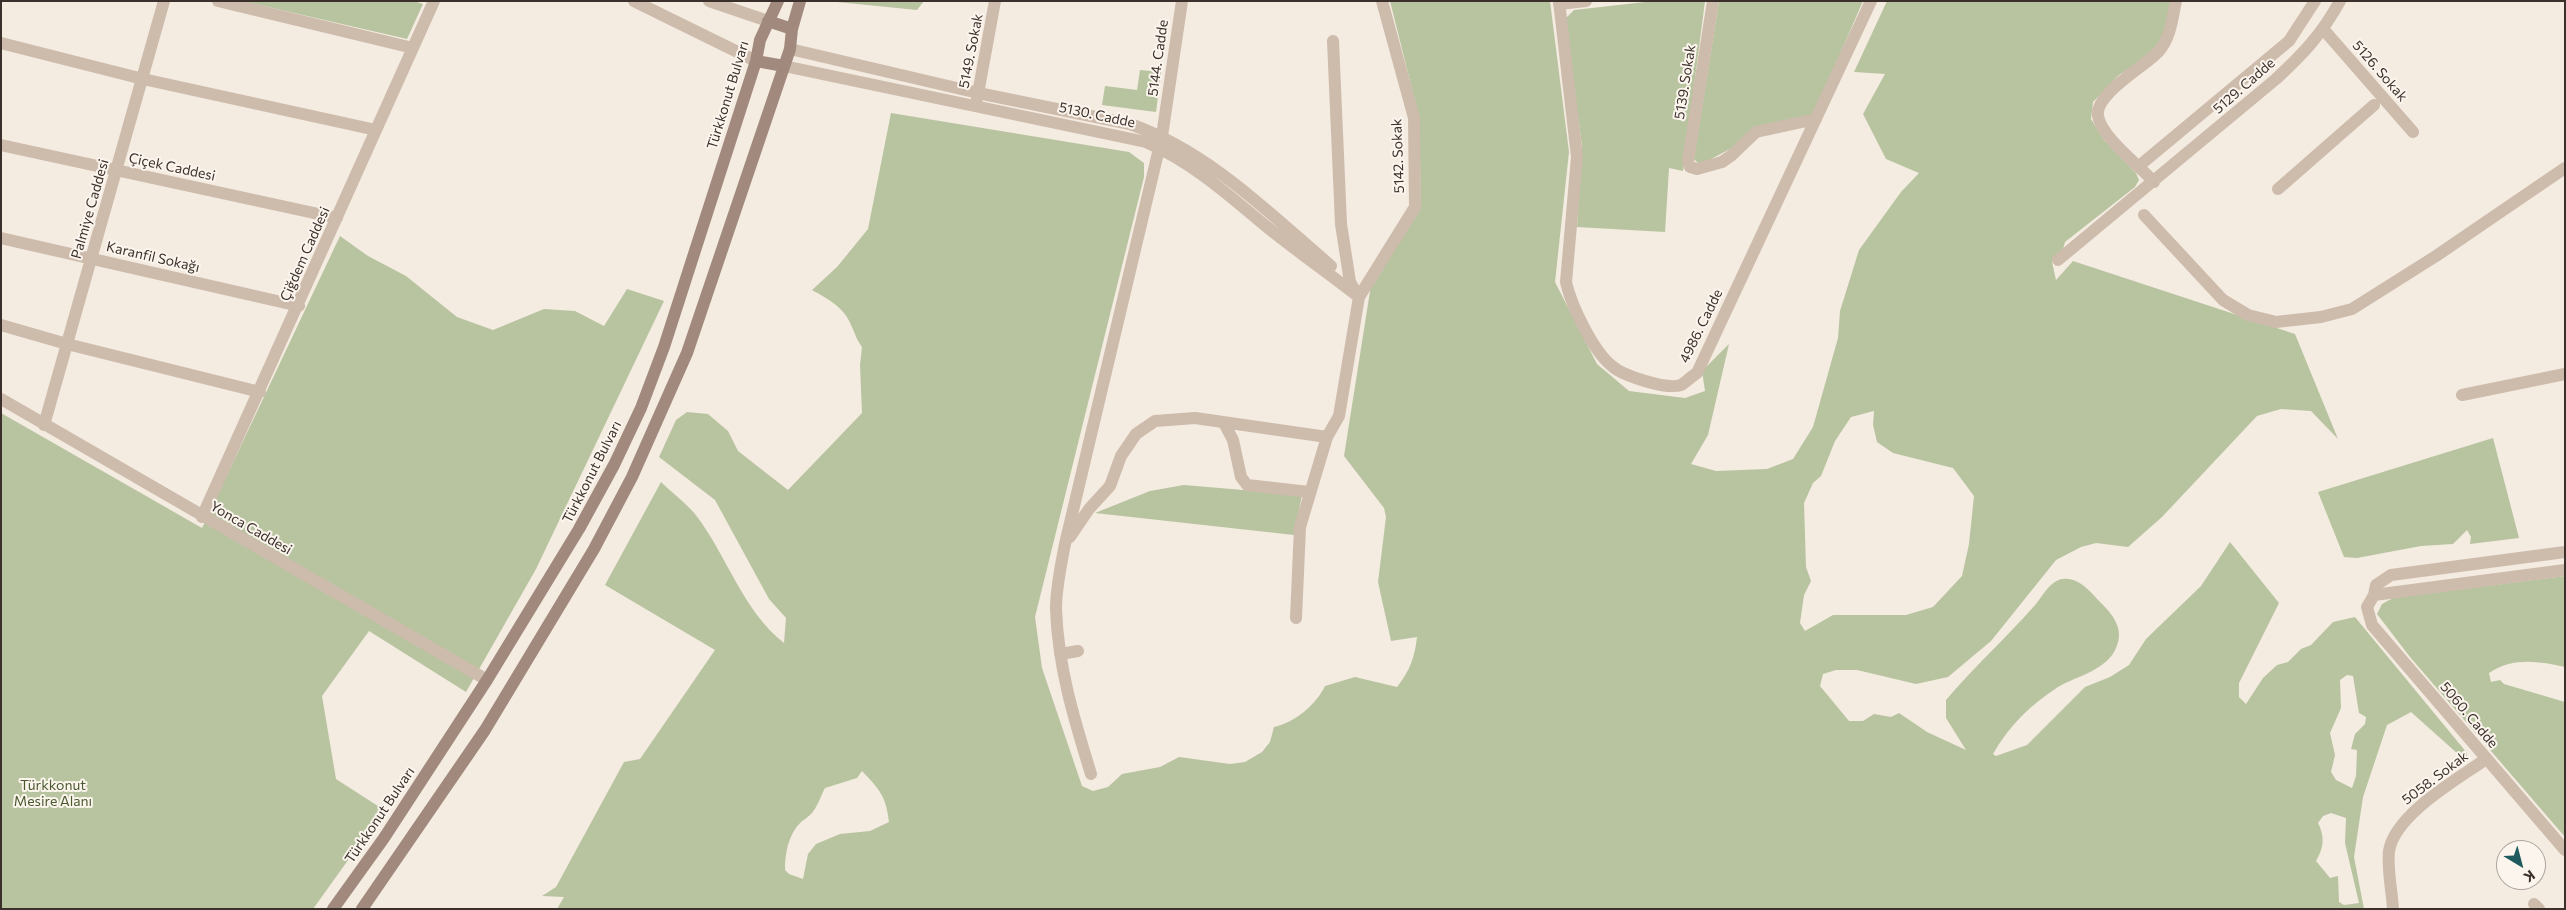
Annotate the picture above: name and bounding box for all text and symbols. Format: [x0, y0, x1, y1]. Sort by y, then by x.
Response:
street label: 5149. Sokak [956, 12, 986, 90]
street label: 5144. Cadde [1144, 19, 1172, 97]
street label: 5126. Sokak [2349, 37, 2411, 105]
street label: Türkkonut Bulvarı [703, 39, 753, 151]
street label: 5139. Sokak [1671, 43, 1699, 121]
street label: 5129. Cadde [2210, 55, 2278, 117]
street label: 5130. Cadde [1057, 99, 1137, 131]
street label: 5142. Sokak [1388, 118, 1408, 194]
street label: Çiçek Caddesi [127, 150, 217, 184]
street label: Palmiye Caddesi [68, 157, 112, 261]
street label: Çiğdem Caddesi [277, 204, 333, 304]
street label: Karanfil Sokağı [105, 238, 201, 276]
street label: 4986. Cadde [1676, 286, 1726, 366]
street label: Türkkonut Bulvarı [559, 418, 625, 526]
street label: Yonca Caddesi [207, 498, 295, 558]
street label: 5060. Cadde [2437, 679, 2501, 751]
street label: 5058. Sokak [2399, 748, 2471, 808]
street label: Türkkonut Bulvarı [342, 764, 418, 866]
park label: Türkkonut Mesire Alanı [14, 777, 92, 810]
north arrow [2496, 840, 2546, 890]
text: K [2521, 867, 2539, 886]

